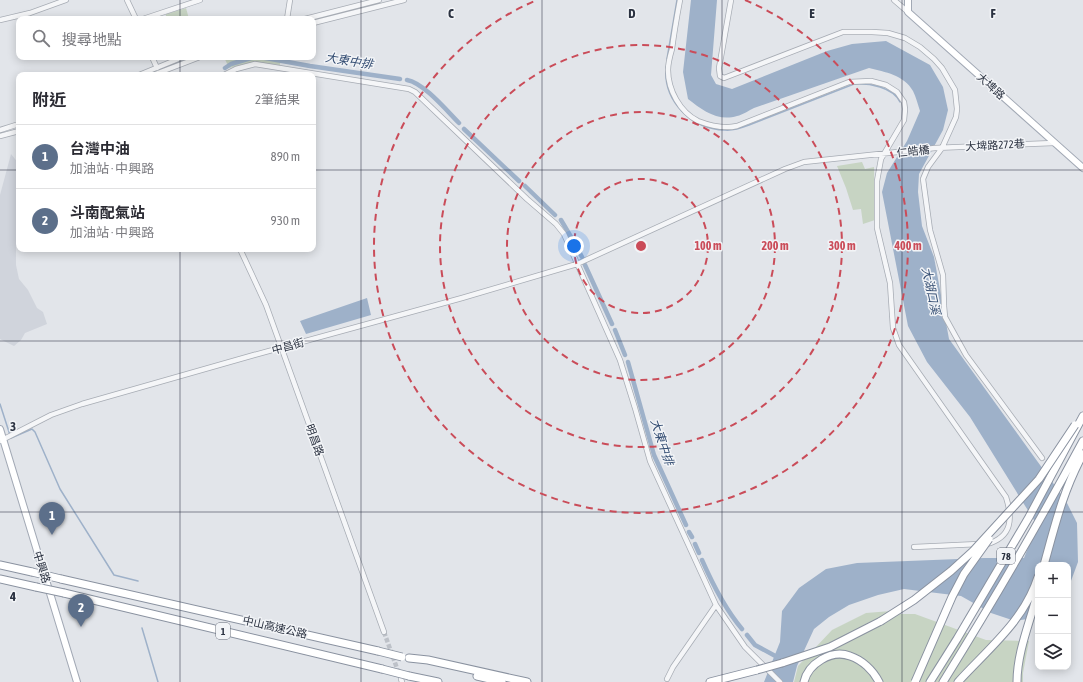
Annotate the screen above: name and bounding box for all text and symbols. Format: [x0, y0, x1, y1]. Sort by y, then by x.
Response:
text: C [448, 6, 454, 21]
text: D [628, 6, 636, 21]
text: E [809, 6, 815, 21]
text: F [990, 6, 996, 21]
search box [16, 16, 316, 60]
icon: search [30, 27, 52, 49]
text: 搜尋地點 [62, 31, 122, 48]
water label: 大東中排 [324, 50, 376, 72]
street label: 大埤路 [975, 71, 1007, 101]
text: 附近 [32, 90, 66, 110]
text: 2筆結果 [255, 92, 300, 107]
street label: 大埤路272巷 [965, 137, 1025, 153]
text: 台灣中油 [70, 140, 130, 157]
street label: 仁皓橋 [896, 143, 930, 159]
text: 1 [42, 149, 48, 164]
text: 890 m [271, 149, 300, 164]
text: 加油站 · 中興路 [70, 161, 154, 176]
text: 斗南配氣站 [70, 204, 145, 221]
text: 2 [42, 213, 48, 228]
text: 930 m [271, 213, 300, 228]
text: 加油站 · 中興路 [70, 225, 154, 240]
your location [564, 236, 584, 256]
centre of rings [634, 239, 648, 253]
text: 100 m [694, 239, 722, 253]
text: 200 m [761, 239, 789, 253]
text: 300 m [828, 239, 856, 253]
text: 400 m [893, 239, 922, 253]
water label: 大湖口溪 [919, 266, 943, 318]
street label: 中昌街 [271, 336, 305, 356]
water label: 大東中排 [648, 417, 677, 469]
text: 3 [10, 419, 16, 434]
street label: 明昌路 [304, 422, 326, 458]
pin: 1 [39, 502, 65, 535]
road number: 78 [997, 548, 1015, 564]
street label: 中興路 [31, 549, 53, 585]
map controls [1035, 562, 1071, 670]
button: + [1035, 562, 1071, 598]
text: 4 [9, 589, 16, 604]
pin: 2 [68, 594, 94, 627]
button: − [1035, 598, 1071, 634]
street label: 中山高速公路 [241, 614, 309, 640]
road number: 1 [216, 623, 230, 639]
button: layers [1035, 634, 1071, 670]

